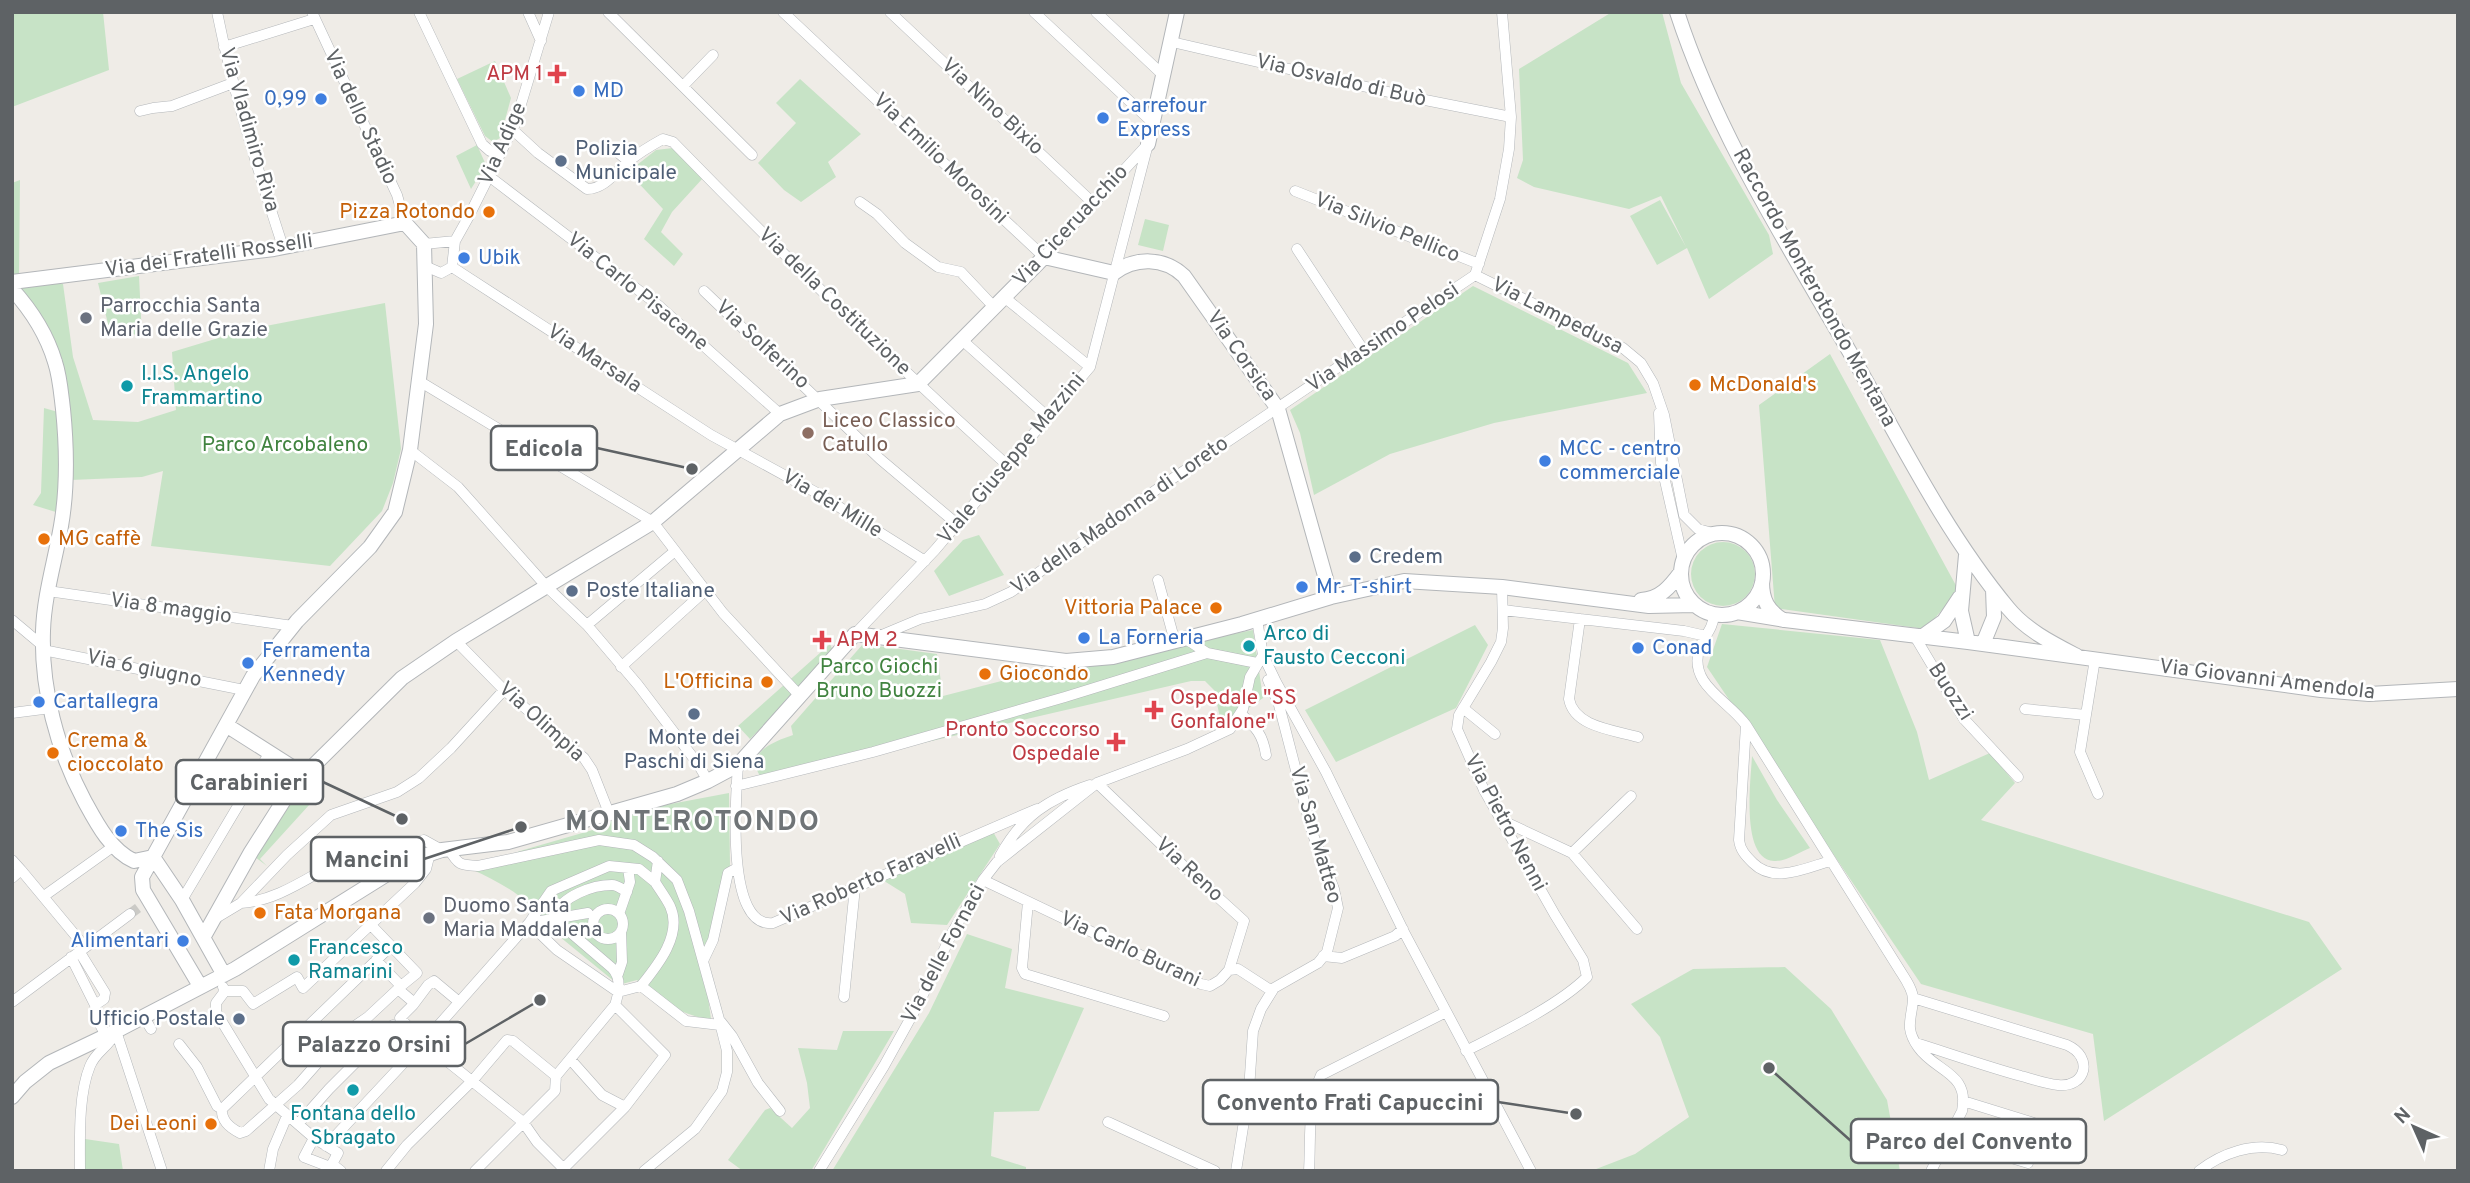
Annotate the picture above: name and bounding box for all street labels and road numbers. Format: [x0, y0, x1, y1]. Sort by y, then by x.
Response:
street label: Via Vladimiro Riva [213, 45, 285, 215]
street label: Via dello Stadio [317, 45, 403, 189]
street label: Via Osvaldo di Buò [1253, 48, 1429, 114]
street label: Via Nino Bixio [935, 52, 1049, 162]
street label: Via Emilio Morosini [867, 87, 1013, 231]
street label: Via Adige [473, 98, 533, 190]
street label: Raccordo Monterotondo Mentana [1726, 144, 1902, 432]
street label: Via Ciceruacchio [1007, 159, 1135, 293]
street label: Via Silvio Pellico [1310, 187, 1464, 269]
street label: Via della Costituzione [752, 222, 916, 382]
street label: Via Carlo Pisacane [561, 227, 713, 357]
street label: Via dei Fratelli Rosselli [103, 228, 315, 284]
street label: Via Lampedusa [1487, 271, 1627, 361]
street label: Via Massimo Pelosi [1301, 277, 1465, 399]
street label: Via Solferino [709, 294, 815, 396]
street label: Via Corsica [1200, 305, 1282, 407]
street label: Via Marsala [541, 318, 647, 400]
street label: Viale Giuseppe Mazzini [932, 368, 1092, 550]
street label: Via della Madonna di Loreto [1006, 430, 1234, 602]
street label: Via dei Mille [777, 463, 887, 545]
street label: Via 8 maggio [108, 587, 234, 631]
street label: Via 6 giugno [84, 644, 204, 694]
street label: Via Giovanni Amendola [2157, 653, 2377, 707]
street label: Buozzi [1921, 658, 1979, 726]
street label: Via Olimpia [492, 676, 590, 768]
street label: Via Pietro Nenni [1457, 750, 1553, 896]
street label: Via San Matteo [1283, 763, 1347, 907]
street label: Via Roberto Faravelli [776, 828, 966, 932]
street label: Via Reno [1149, 832, 1229, 908]
street label: Via delle Fornaci [896, 880, 992, 1028]
street label: Via Carlo Burani [1055, 906, 1205, 994]

